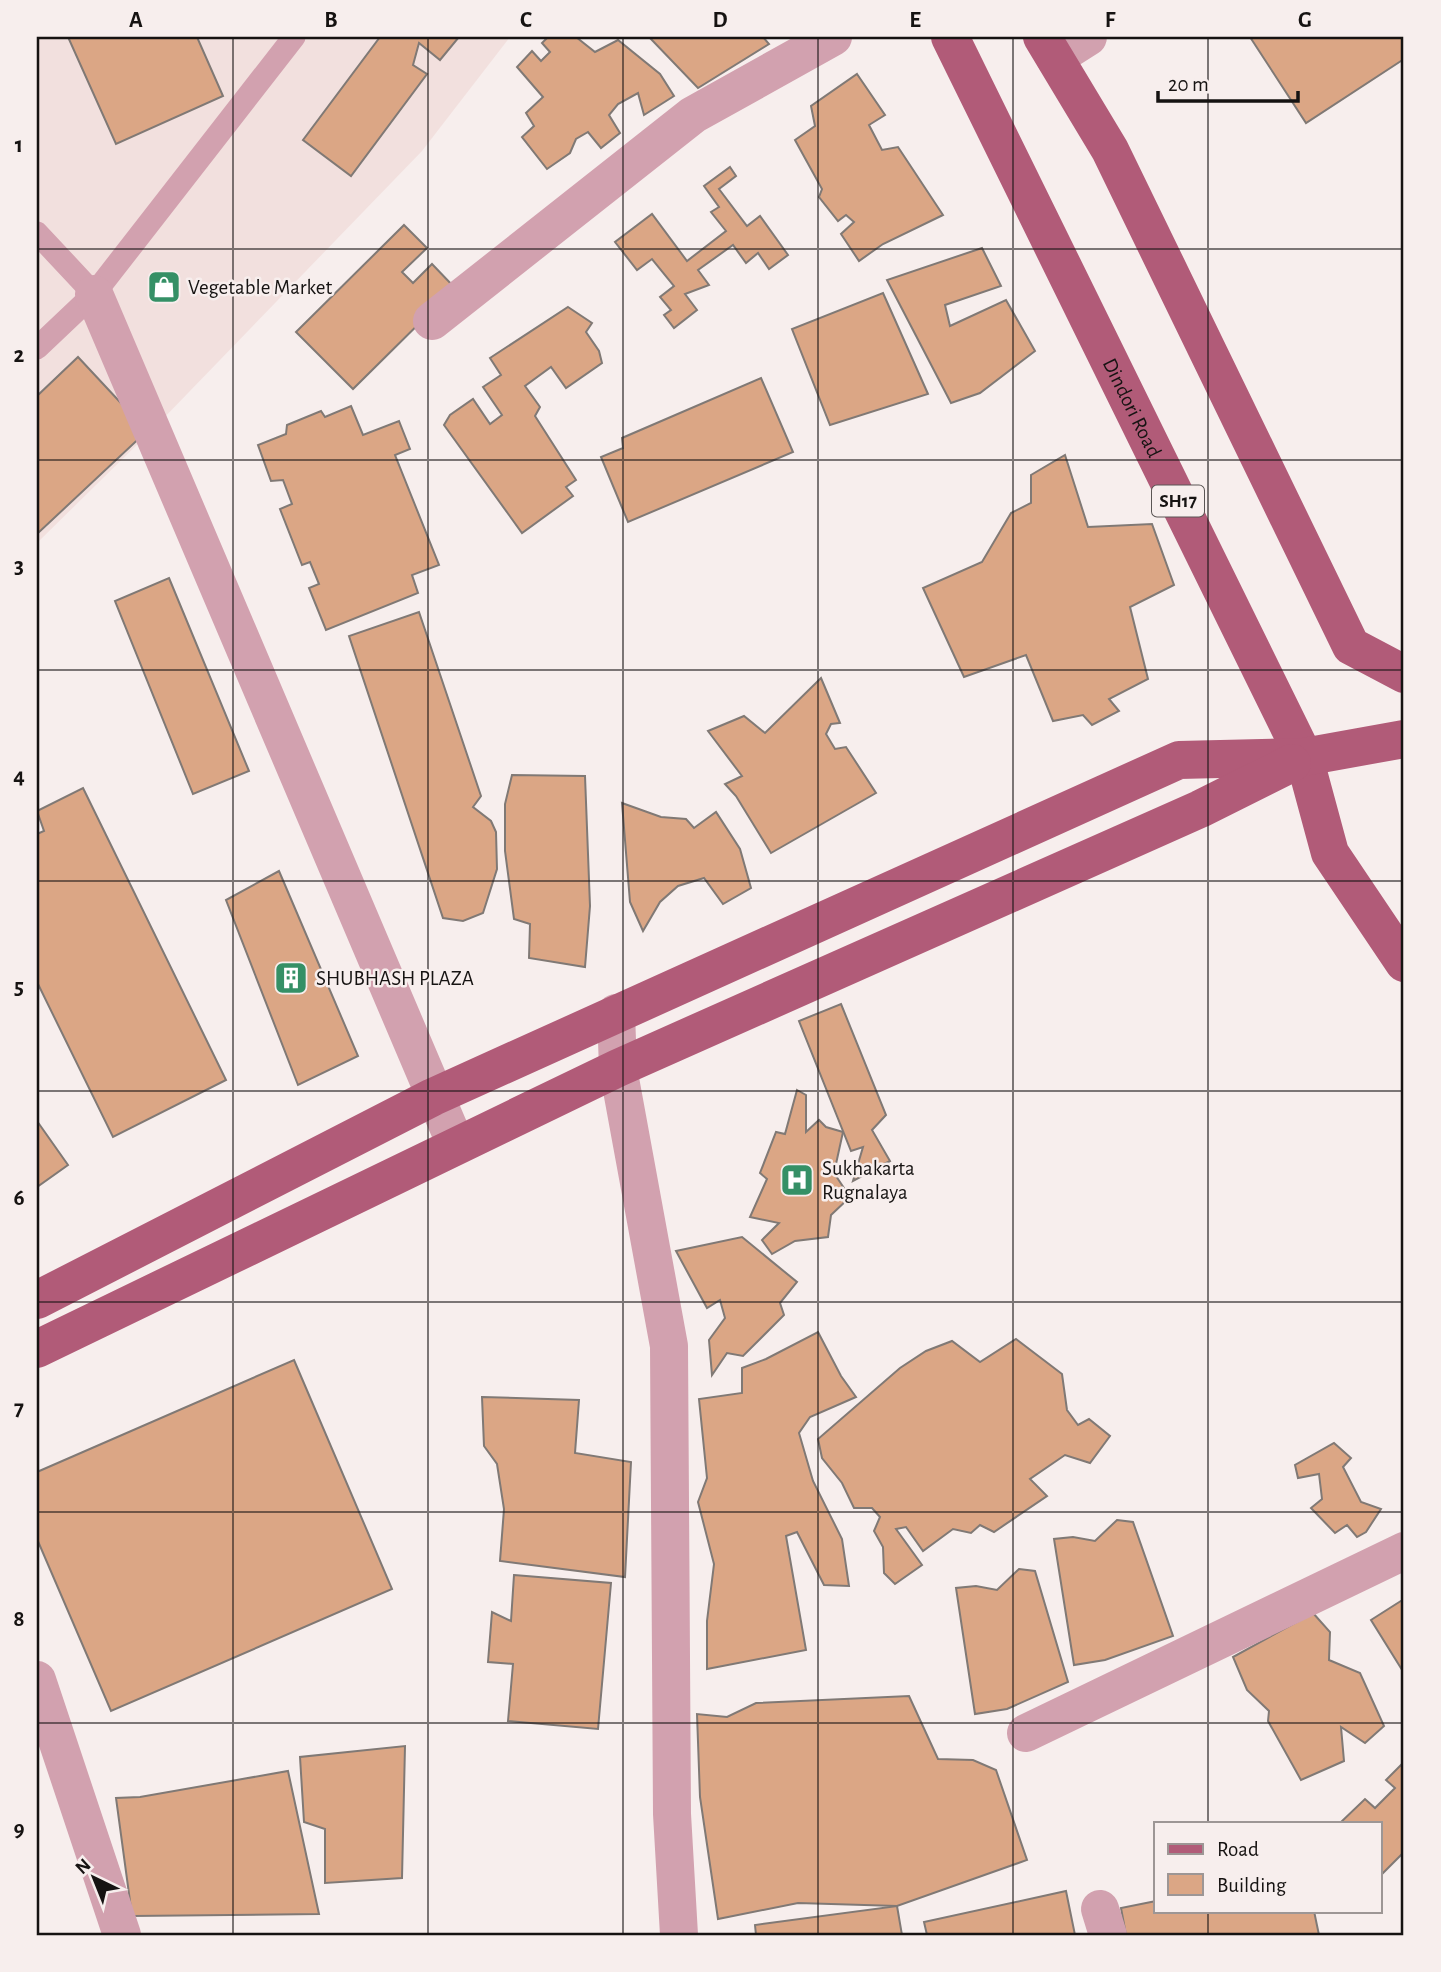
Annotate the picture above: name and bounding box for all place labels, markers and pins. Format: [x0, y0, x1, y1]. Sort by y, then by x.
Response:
shop icon: Vegetable Market [145, 268, 183, 306]
place label: Vegetable Market [188, 277, 332, 298]
building icon: SHUBHASH PLAZA [272, 959, 310, 997]
place label: SHUBHASH PLAZA [316, 968, 474, 989]
place label: Sukhakarta Rugnalaya [822, 1158, 915, 1203]
hospital icon: Sukhakarta Rugnalaya [778, 1161, 816, 1199]

